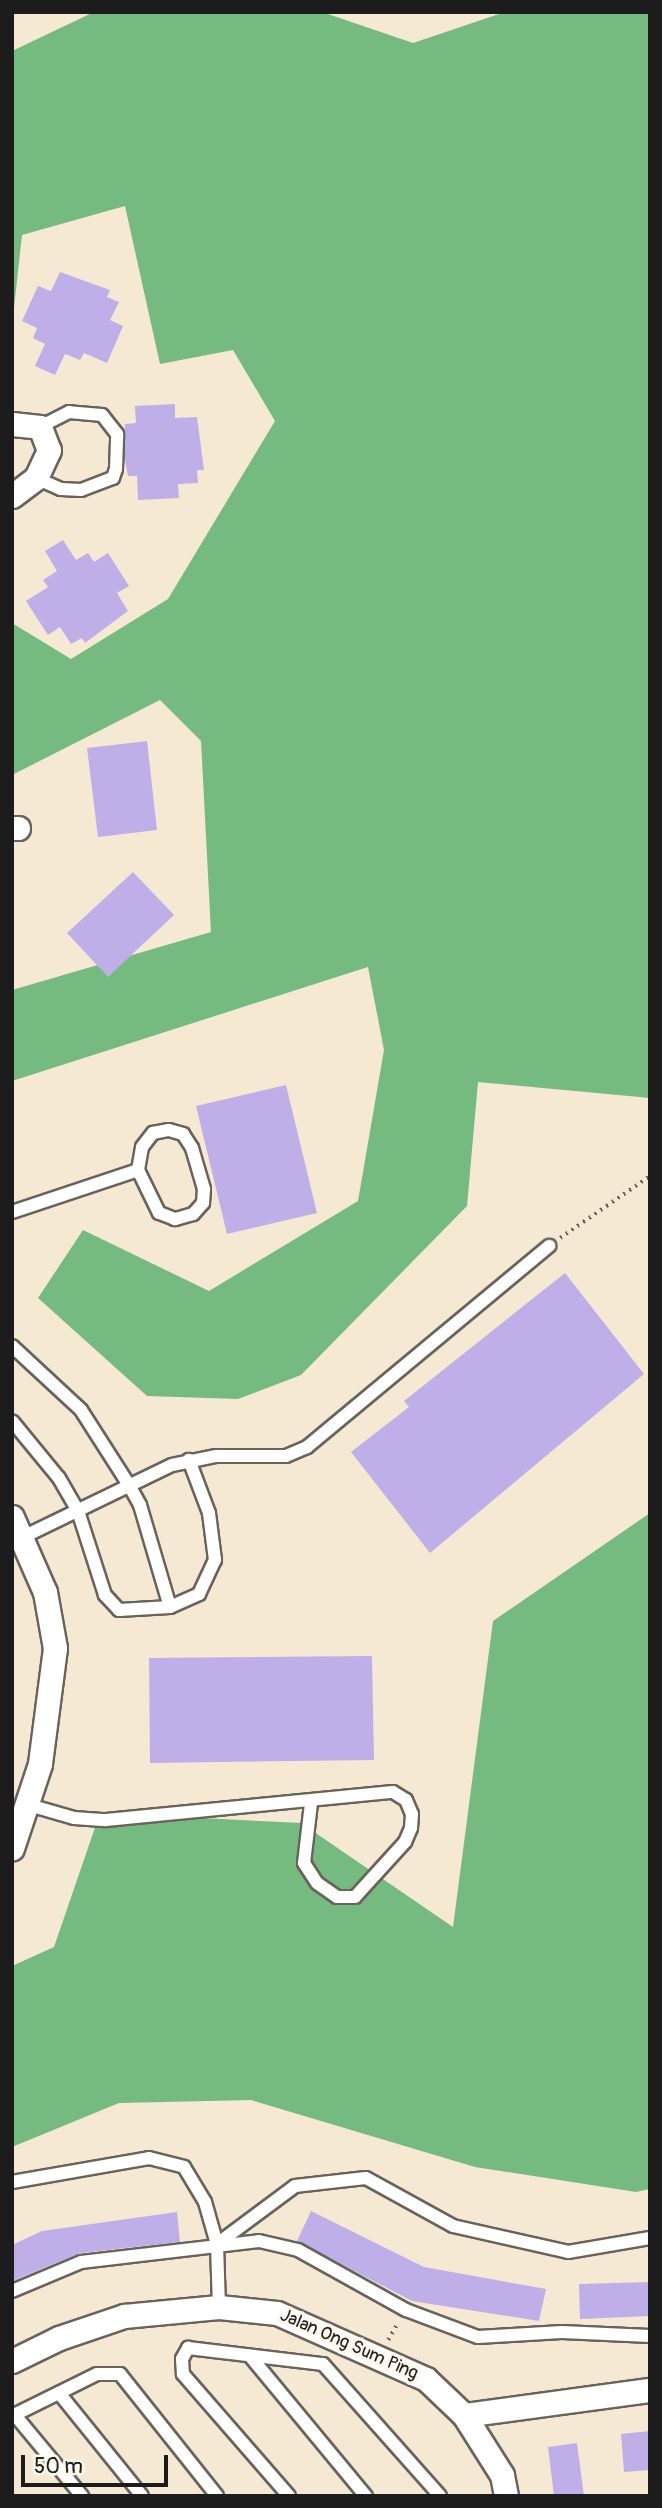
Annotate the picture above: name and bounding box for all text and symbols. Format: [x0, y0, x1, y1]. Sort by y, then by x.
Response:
street label: Jalan Ong Sum Ping [277, 2305, 421, 2385]
scale bar [24, 2442, 172, 2486]
text: 50 m [34, 2453, 83, 2480]

